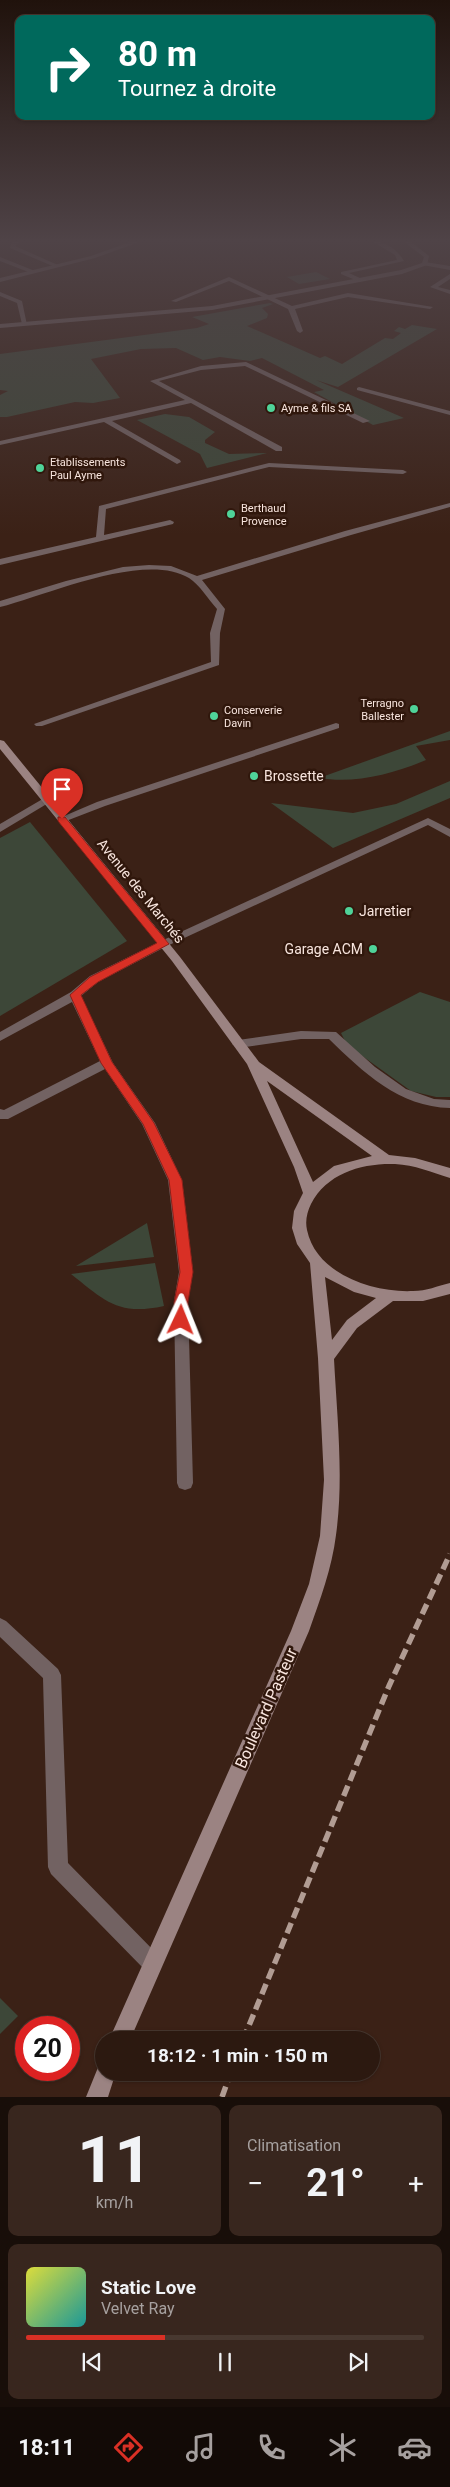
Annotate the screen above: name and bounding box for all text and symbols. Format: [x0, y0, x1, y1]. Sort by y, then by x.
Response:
text: 80 m [118, 34, 197, 75]
icon: right [35, 35, 100, 100]
text: Tournez à droite [118, 76, 276, 101]
marker: Ayme & fils SA [265, 402, 277, 414]
place label: Ayme & fils SA [281, 402, 353, 415]
place label: Etablissements Paul Ayme [50, 456, 126, 482]
marker: Etablissements Paul Ayme [34, 462, 46, 474]
place label: Berthaud Provence [241, 502, 287, 528]
marker: Berthaud Provence [225, 508, 237, 520]
place label: Terragno Ballester [360, 697, 404, 723]
marker: Terragno Ballester [408, 703, 420, 715]
place label: Conserverie Davin [224, 704, 282, 730]
marker: Conserverie Davin [208, 710, 220, 722]
pin [41, 768, 83, 819]
place label: Brossette [264, 768, 324, 784]
marker: Brossette [248, 770, 260, 782]
icon: arrive [48, 775, 76, 803]
street label: Avenue des Marchés [94, 836, 188, 946]
place label: Jarretier [359, 903, 412, 919]
marker: Jarretier [343, 905, 355, 917]
place label: Garage ACM [285, 941, 363, 957]
marker: Garage ACM [367, 943, 379, 955]
position arrow [154, 1293, 206, 1345]
street label: Boulevard Pasteur [231, 1644, 301, 1771]
speed limit sign: 20 [15, 2016, 80, 2081]
text: 18:12 · 1 min · 150 m [147, 2044, 328, 2067]
text: 11 [77, 2122, 152, 2198]
text: Climatisation [247, 2136, 341, 2155]
text: 21° [306, 2161, 365, 2205]
text: − [247, 2167, 263, 2200]
text: + [408, 2167, 424, 2200]
text: km/h [96, 2193, 133, 2212]
text: Static Love [101, 2276, 196, 2299]
text: Velvet Ray [101, 2299, 175, 2318]
icon: previous [78, 2348, 106, 2376]
icon: pause [211, 2348, 239, 2376]
icon: next [344, 2348, 372, 2376]
icon: directions [111, 2430, 146, 2465]
icon: music [183, 2430, 218, 2465]
icon: phone [254, 2430, 289, 2465]
icon: climate [325, 2430, 360, 2465]
icon: car [397, 2430, 432, 2465]
text: 18:11 [18, 2435, 75, 2460]

